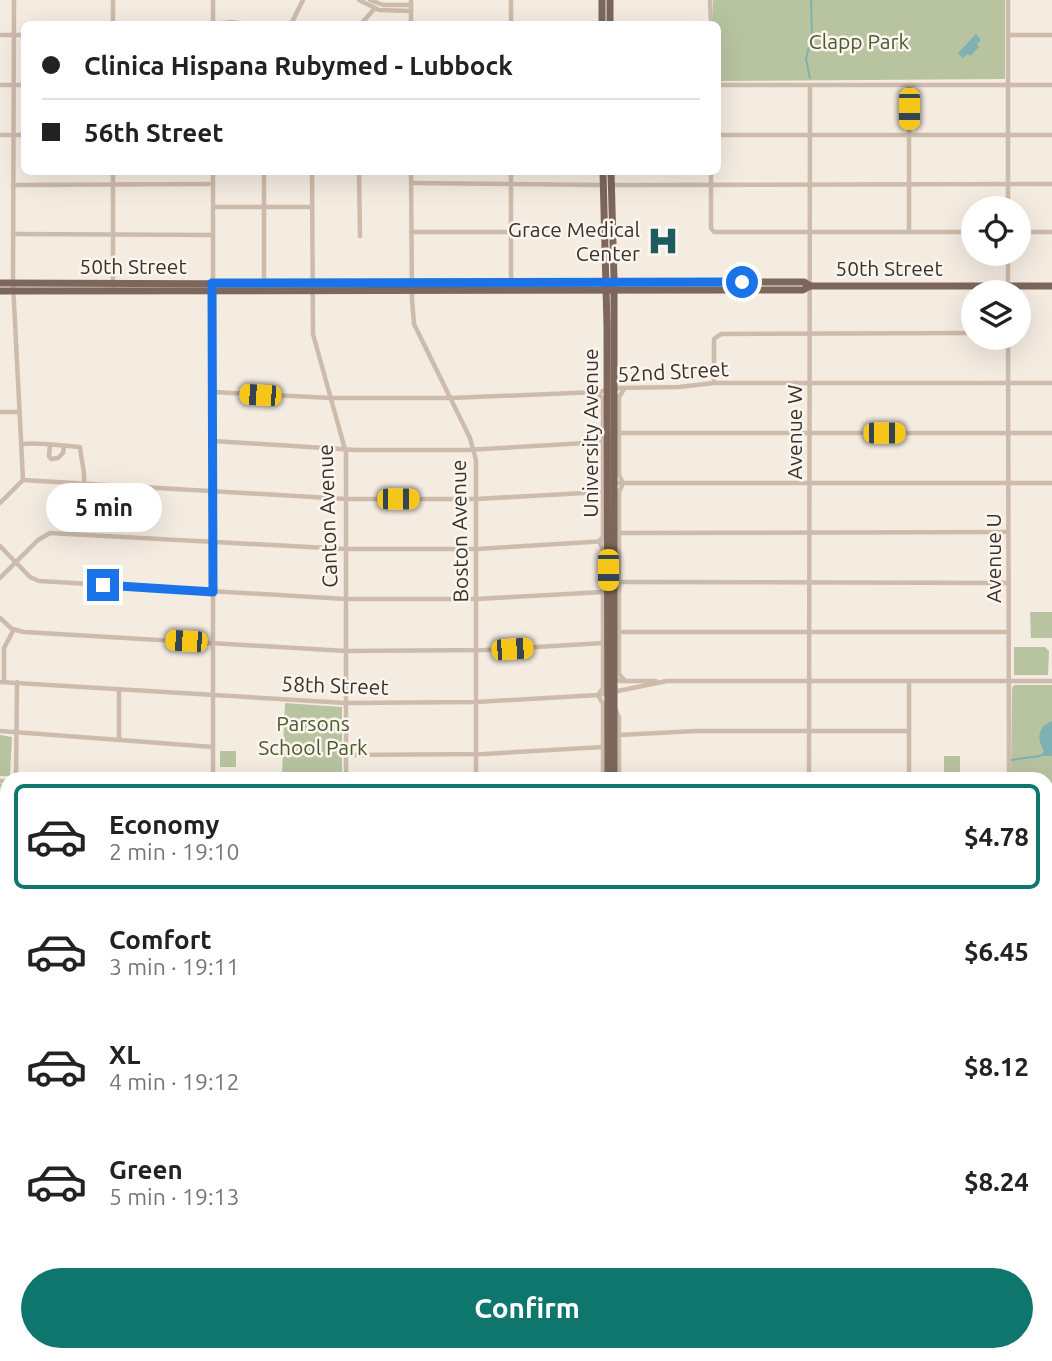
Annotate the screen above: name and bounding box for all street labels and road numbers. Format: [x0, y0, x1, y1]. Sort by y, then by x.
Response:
street label: 50th Street [79, 254, 187, 278]
street label: 50th Street [835, 256, 943, 280]
street label: University Avenue [578, 348, 602, 518]
street label: 52nd Street [617, 356, 729, 386]
street label: Avenue W [782, 385, 806, 479]
street label: Canton Avenue [312, 444, 342, 588]
street label: Boston Avenue [446, 459, 472, 603]
street label: Avenue U [981, 513, 1005, 603]
street label: 58th Street [281, 671, 389, 699]

